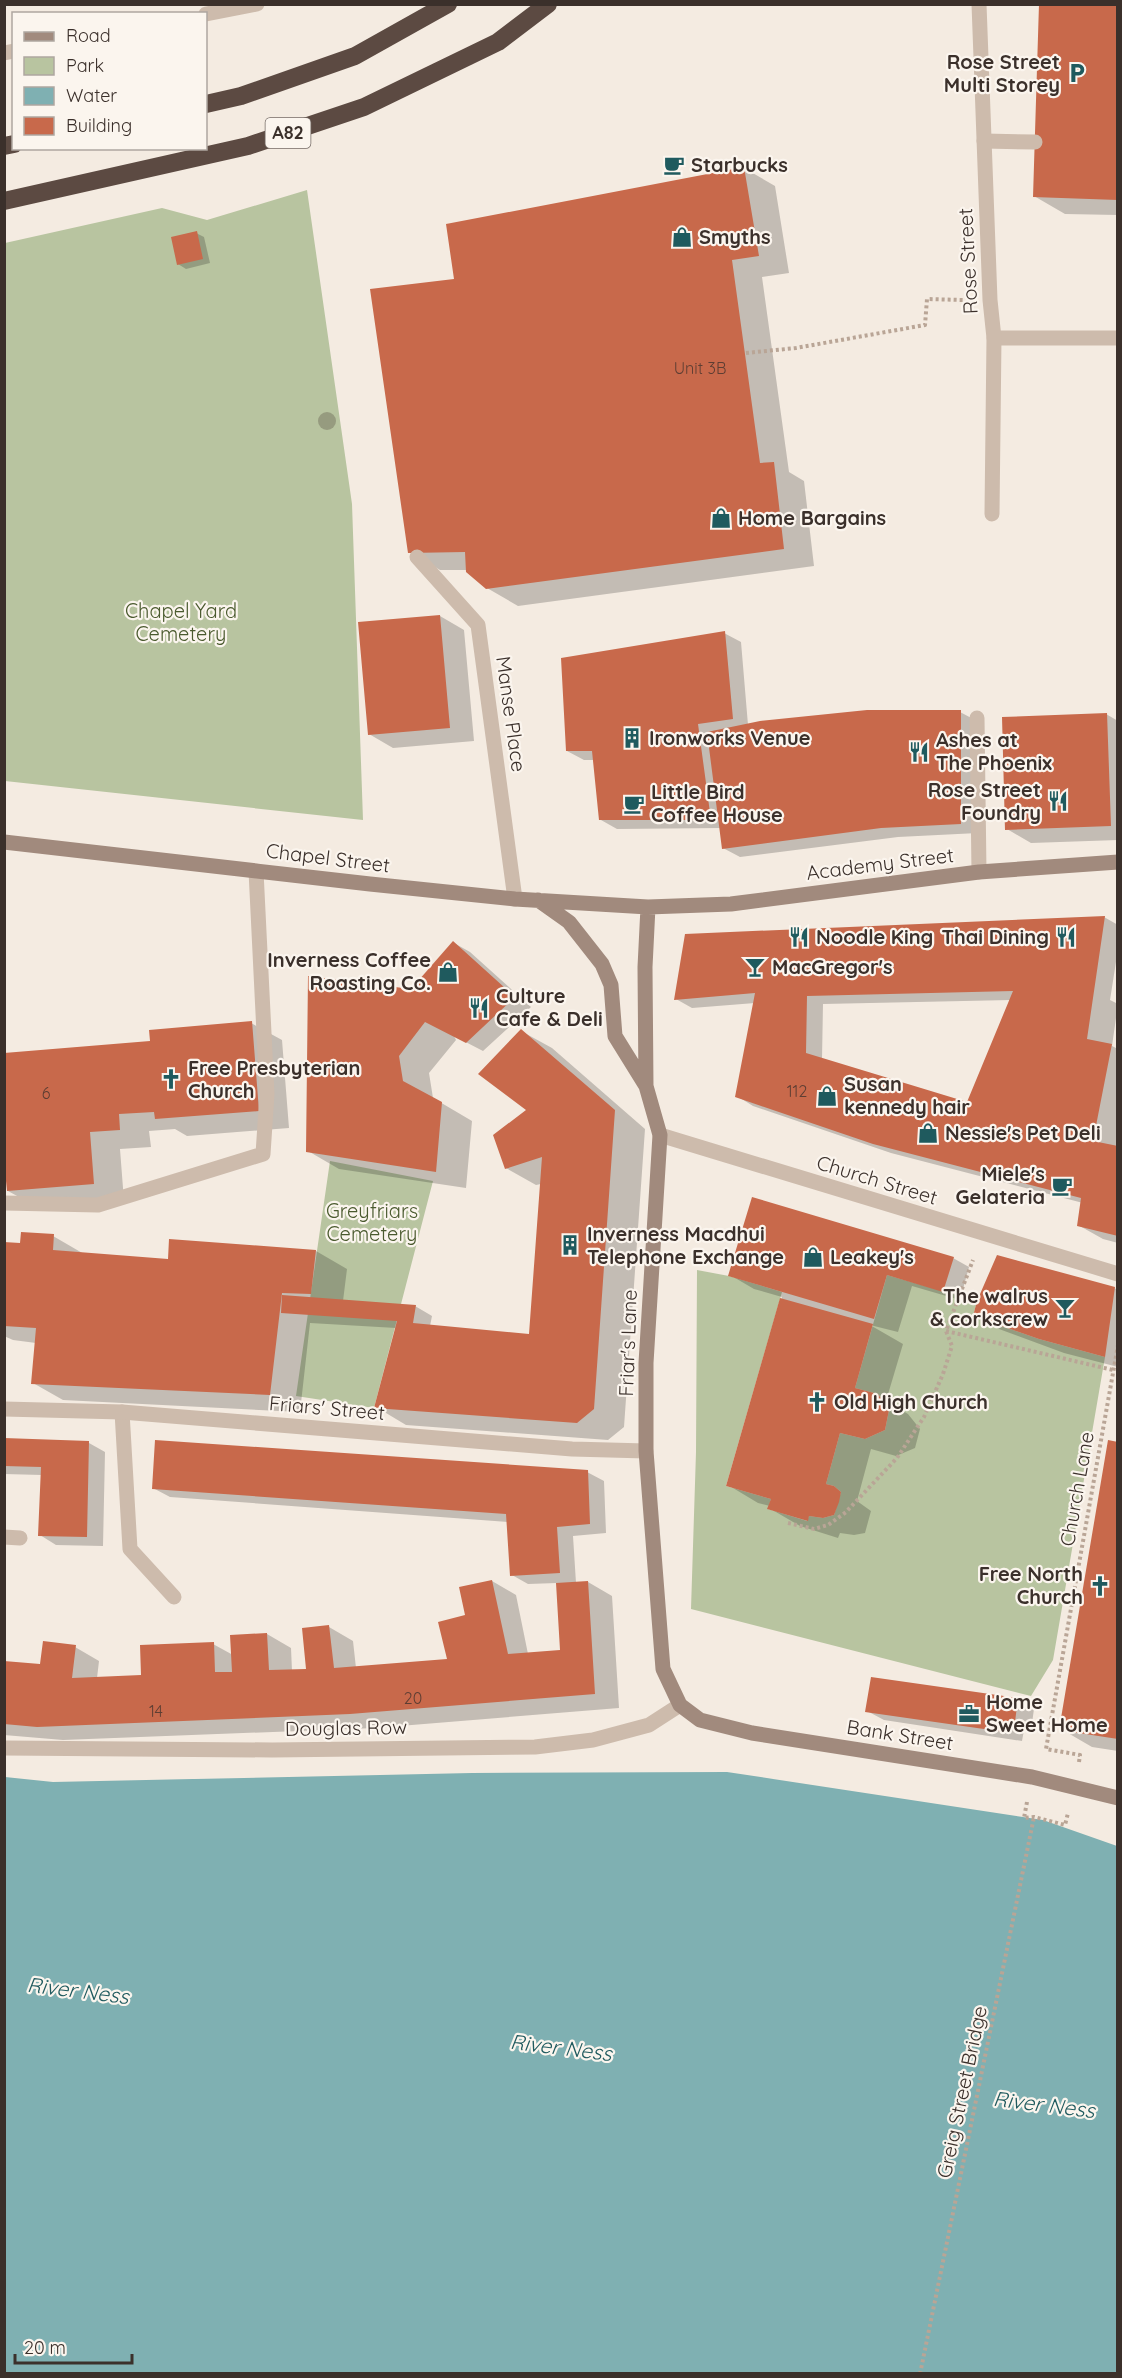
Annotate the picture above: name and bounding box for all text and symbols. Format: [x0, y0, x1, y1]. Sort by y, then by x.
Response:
legend [12, 12, 207, 150]
text: Road [66, 24, 111, 47]
place label: Rose Street Multi Storey [944, 49, 1060, 97]
text: Park [66, 54, 104, 77]
parking icon: Rose Street Multi Storey [1065, 61, 1089, 85]
text: Water [66, 84, 117, 107]
text: Building [66, 114, 132, 137]
road number: A82 [266, 118, 310, 148]
place label: Starbucks [691, 152, 788, 177]
cafe icon: Starbucks [662, 153, 686, 177]
street label: Rose Street [952, 207, 983, 315]
place label: Smyths [699, 224, 771, 249]
shop icon: Smyths [670, 225, 694, 249]
house number: Unit 3B [674, 358, 726, 378]
place label: Home Bargains [738, 505, 886, 530]
shop icon: Home Bargains [709, 506, 733, 530]
park label: Chapel Yard Cemetery [125, 598, 237, 646]
street label: Manse Place [491, 654, 532, 773]
place label: Ironworks Venue [649, 725, 811, 750]
building icon: Ironworks Venue [620, 726, 644, 750]
place label: Ashes at The Phoenix [936, 727, 1052, 775]
restaurant icon: Ashes at The Phoenix [907, 740, 931, 764]
place label: Rose Street Foundry [928, 777, 1041, 825]
place label: Little Bird Coffee House [651, 779, 783, 827]
restaurant icon: Rose Street Foundry [1046, 789, 1070, 813]
cafe icon: Little Bird Coffee House [622, 792, 646, 816]
street label: Chapel Street [265, 837, 392, 878]
street label: Academy Street [805, 842, 955, 885]
place label: Noodle King [816, 924, 933, 949]
place label: Thai Dining [942, 924, 1049, 949]
restaurant icon: Noodle King [787, 925, 811, 949]
restaurant icon: Thai Dining [1054, 925, 1078, 949]
place label: Inverness Coffee Roasting Co. [267, 947, 431, 995]
place label: MacGregor's [772, 954, 893, 979]
bar icon: MacGregor's [743, 955, 767, 979]
shop icon: Inverness Coffee Roasting Co. [436, 960, 460, 984]
place label: Culture Cafe & Deli [496, 983, 603, 1031]
restaurant icon: Culture Cafe & Deli [467, 996, 491, 1020]
place label: Free Presbyterian Church [188, 1055, 360, 1103]
church icon: Free Presbyterian Church [159, 1067, 183, 1091]
place label: Susan kennedy hair [844, 1071, 970, 1119]
house number: 112 [787, 1081, 807, 1101]
house number: 6 [42, 1083, 51, 1103]
shop icon: Susan kennedy hair [815, 1084, 839, 1108]
place label: Nessie's Pet Deli [945, 1120, 1101, 1145]
shop icon: Nessie's Pet Deli [916, 1121, 940, 1145]
street label: Church Street [814, 1149, 941, 1210]
place label: Miele's Gelateria [955, 1161, 1045, 1209]
cafe icon: Miele's Gelateria [1050, 1174, 1074, 1198]
park label: Greyfriars Cemetery [326, 1198, 418, 1246]
place label: Inverness Macdhui Telephone Exchange [587, 1221, 784, 1269]
building icon: Inverness Macdhui Telephone Exchange [558, 1233, 582, 1257]
place label: Leakey's [830, 1244, 914, 1269]
shop icon: Leakey's [801, 1245, 825, 1269]
place label: The walrus & corkscrew [930, 1283, 1048, 1331]
street label: Friar's Lane [613, 1289, 642, 1397]
bar icon: The walrus & corkscrew [1053, 1296, 1077, 1320]
place label: Old High Church [834, 1389, 988, 1414]
street label: Friars' Street [268, 1390, 386, 1425]
church icon: Old High Church [805, 1390, 829, 1414]
street label: Church Lane [1054, 1430, 1099, 1548]
place label: Free North Church [979, 1561, 1083, 1609]
church icon: Free North Church [1088, 1574, 1112, 1598]
house number: 20 [404, 1688, 422, 1708]
place label: Home Sweet Home [986, 1689, 1108, 1737]
house number: 14 [149, 1701, 163, 1721]
office icon: Home Sweet Home [957, 1702, 981, 1726]
street label: Douglas Row [285, 1714, 407, 1741]
street label: Bank Street [845, 1714, 955, 1755]
water label: River Ness [26, 1971, 132, 2009]
street label: Greig Street Bridge [931, 2004, 992, 2180]
water label: River Ness [509, 2028, 615, 2066]
water label: River Ness [992, 2085, 1098, 2123]
scale bar [15, 2327, 132, 2365]
text: 20 m [24, 2336, 66, 2359]

